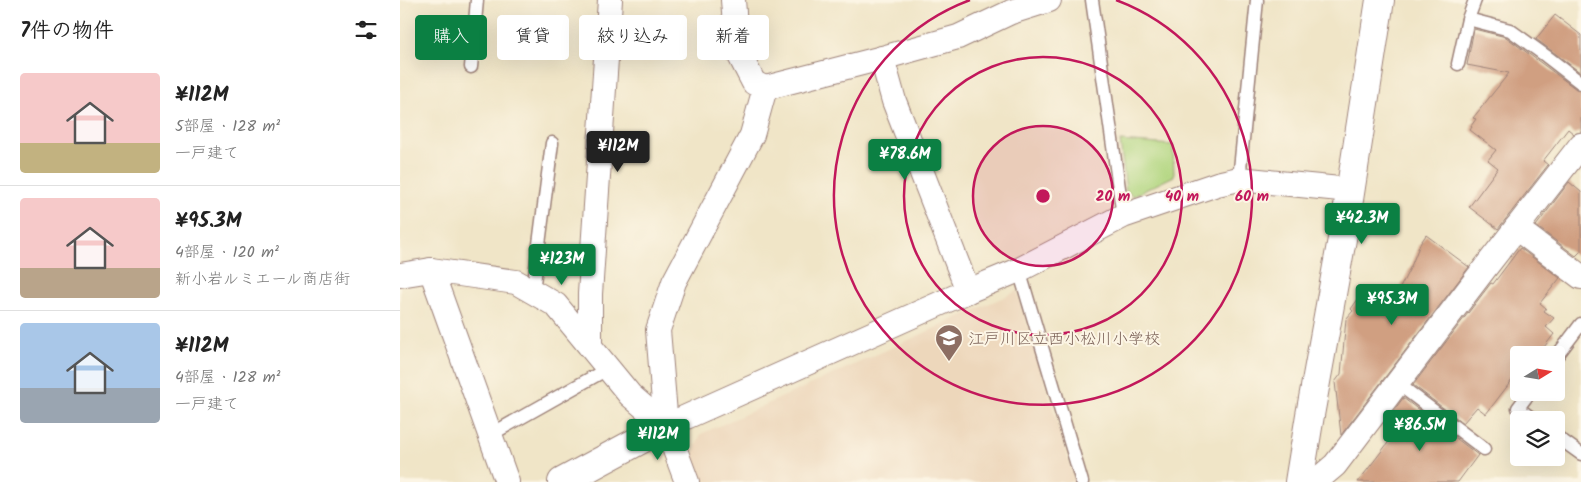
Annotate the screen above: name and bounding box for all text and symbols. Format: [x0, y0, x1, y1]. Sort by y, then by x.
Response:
text: 7件の物件 [20, 15, 114, 48]
chip: 購入 [415, 15, 487, 60]
chip: 賃貸 [497, 15, 569, 60]
chip: 絞り込み [579, 15, 687, 60]
chip: 新着 [697, 15, 769, 60]
icon: filters [352, 16, 380, 44]
text: ¥112M [175, 79, 229, 112]
icon: home [60, 93, 120, 153]
text: 5部屋 · 128 m² [175, 114, 280, 139]
pin: ¥112M [583, 130, 653, 173]
text: ¥112M [598, 134, 638, 159]
pin: ¥78.6M [864, 138, 946, 181]
text: 一戸建て [175, 141, 239, 166]
text: ¥78.6M [879, 142, 931, 167]
text: 20 m [1096, 185, 1130, 209]
text: 40 m [1165, 185, 1199, 209]
text: 60 m [1235, 185, 1269, 209]
centre of rings [1034, 187, 1052, 205]
pin: ¥42.3M [1321, 202, 1403, 245]
text: ¥95.3M [175, 205, 242, 238]
text: ¥42.3M [1336, 206, 1388, 231]
icon: home [60, 218, 120, 278]
text: 4部屋 · 120 m² [175, 240, 279, 265]
pin: ¥123M [527, 244, 597, 286]
text: ¥123M [540, 247, 584, 272]
text: 新小岩ルミエール商店街 [175, 267, 350, 292]
pin: ¥95.3M [1351, 284, 1433, 326]
text: ¥95.3M [1367, 287, 1417, 312]
school or university icon: 江戸川区立西小松川小学校 [934, 323, 964, 362]
place label: 江戸川区立西小松川小学校 [968, 327, 1160, 352]
text: ¥112M [175, 330, 229, 363]
icon: home [60, 343, 120, 403]
north arrow [1510, 346, 1565, 401]
map controls [1510, 346, 1565, 466]
text: 4部屋 · 128 m² [175, 365, 280, 390]
text: 一戸建て [175, 392, 239, 417]
pin: ¥86.5M [1379, 410, 1461, 452]
button: layers [1510, 411, 1565, 466]
text: ¥86.5M [1394, 413, 1446, 438]
pin: ¥112M [623, 418, 693, 461]
text: ¥112M [638, 422, 678, 447]

